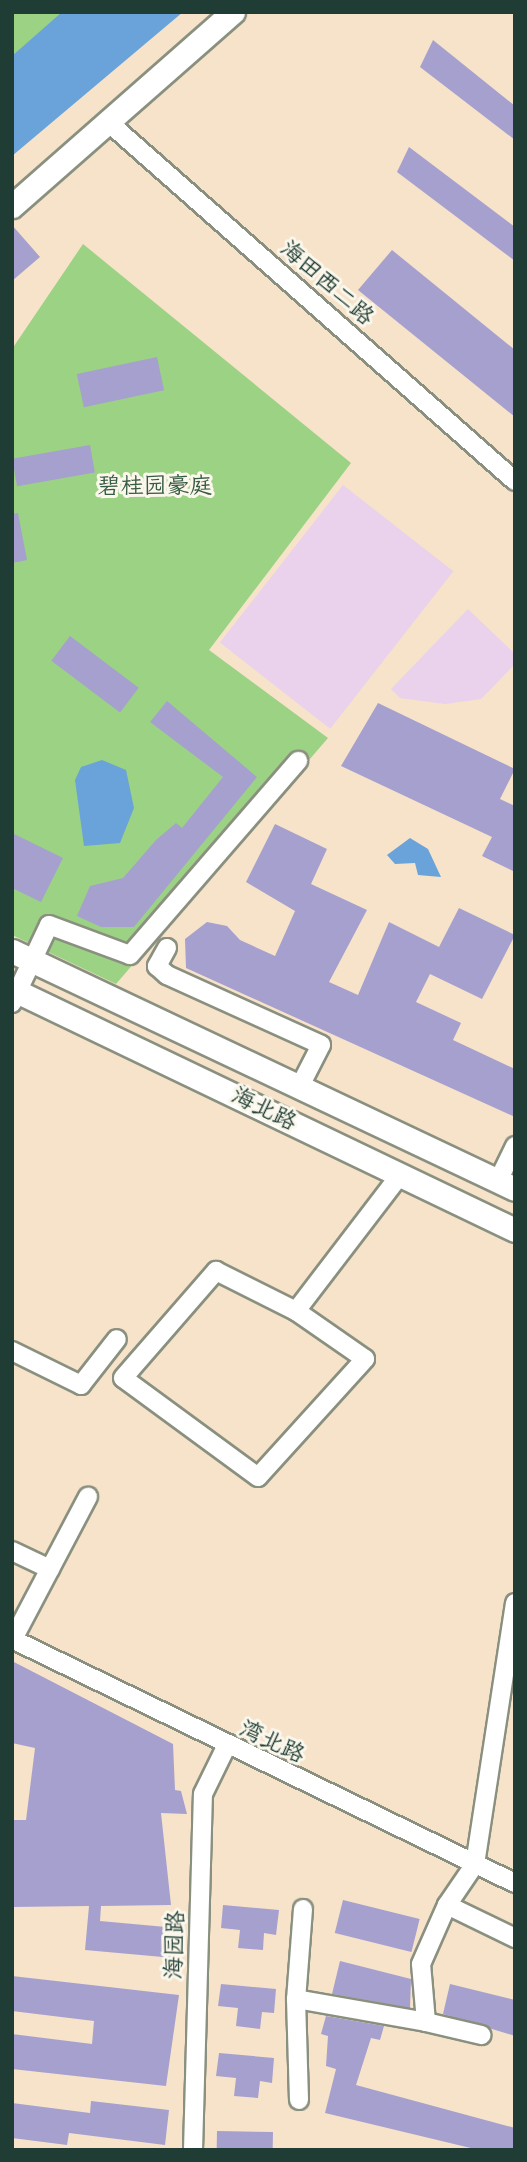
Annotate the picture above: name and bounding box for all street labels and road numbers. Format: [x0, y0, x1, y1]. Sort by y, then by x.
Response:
street label: 海田西二路 [275, 235, 379, 331]
street label: 海北路 [227, 1081, 301, 1137]
street label: 湾北路 [235, 1715, 309, 1769]
street label: 海园路 [160, 1910, 190, 1980]

